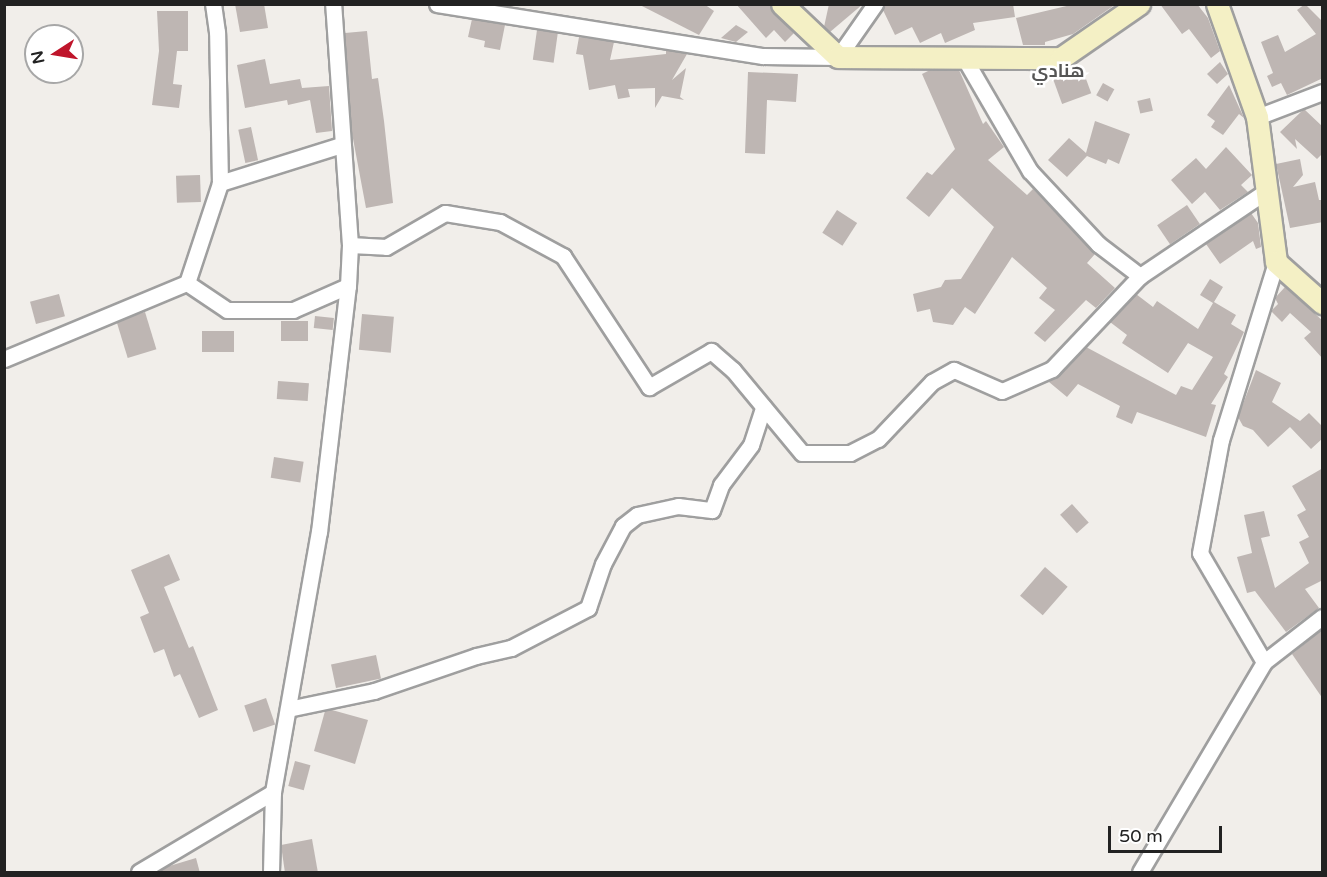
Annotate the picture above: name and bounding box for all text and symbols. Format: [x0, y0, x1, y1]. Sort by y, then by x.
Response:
north arrow [24, 24, 84, 84]
text: N [27, 49, 49, 66]
district label: هنادي [1032, 60, 1084, 82]
scale bar [1111, 814, 1225, 852]
text: 50 m [1119, 825, 1163, 847]

